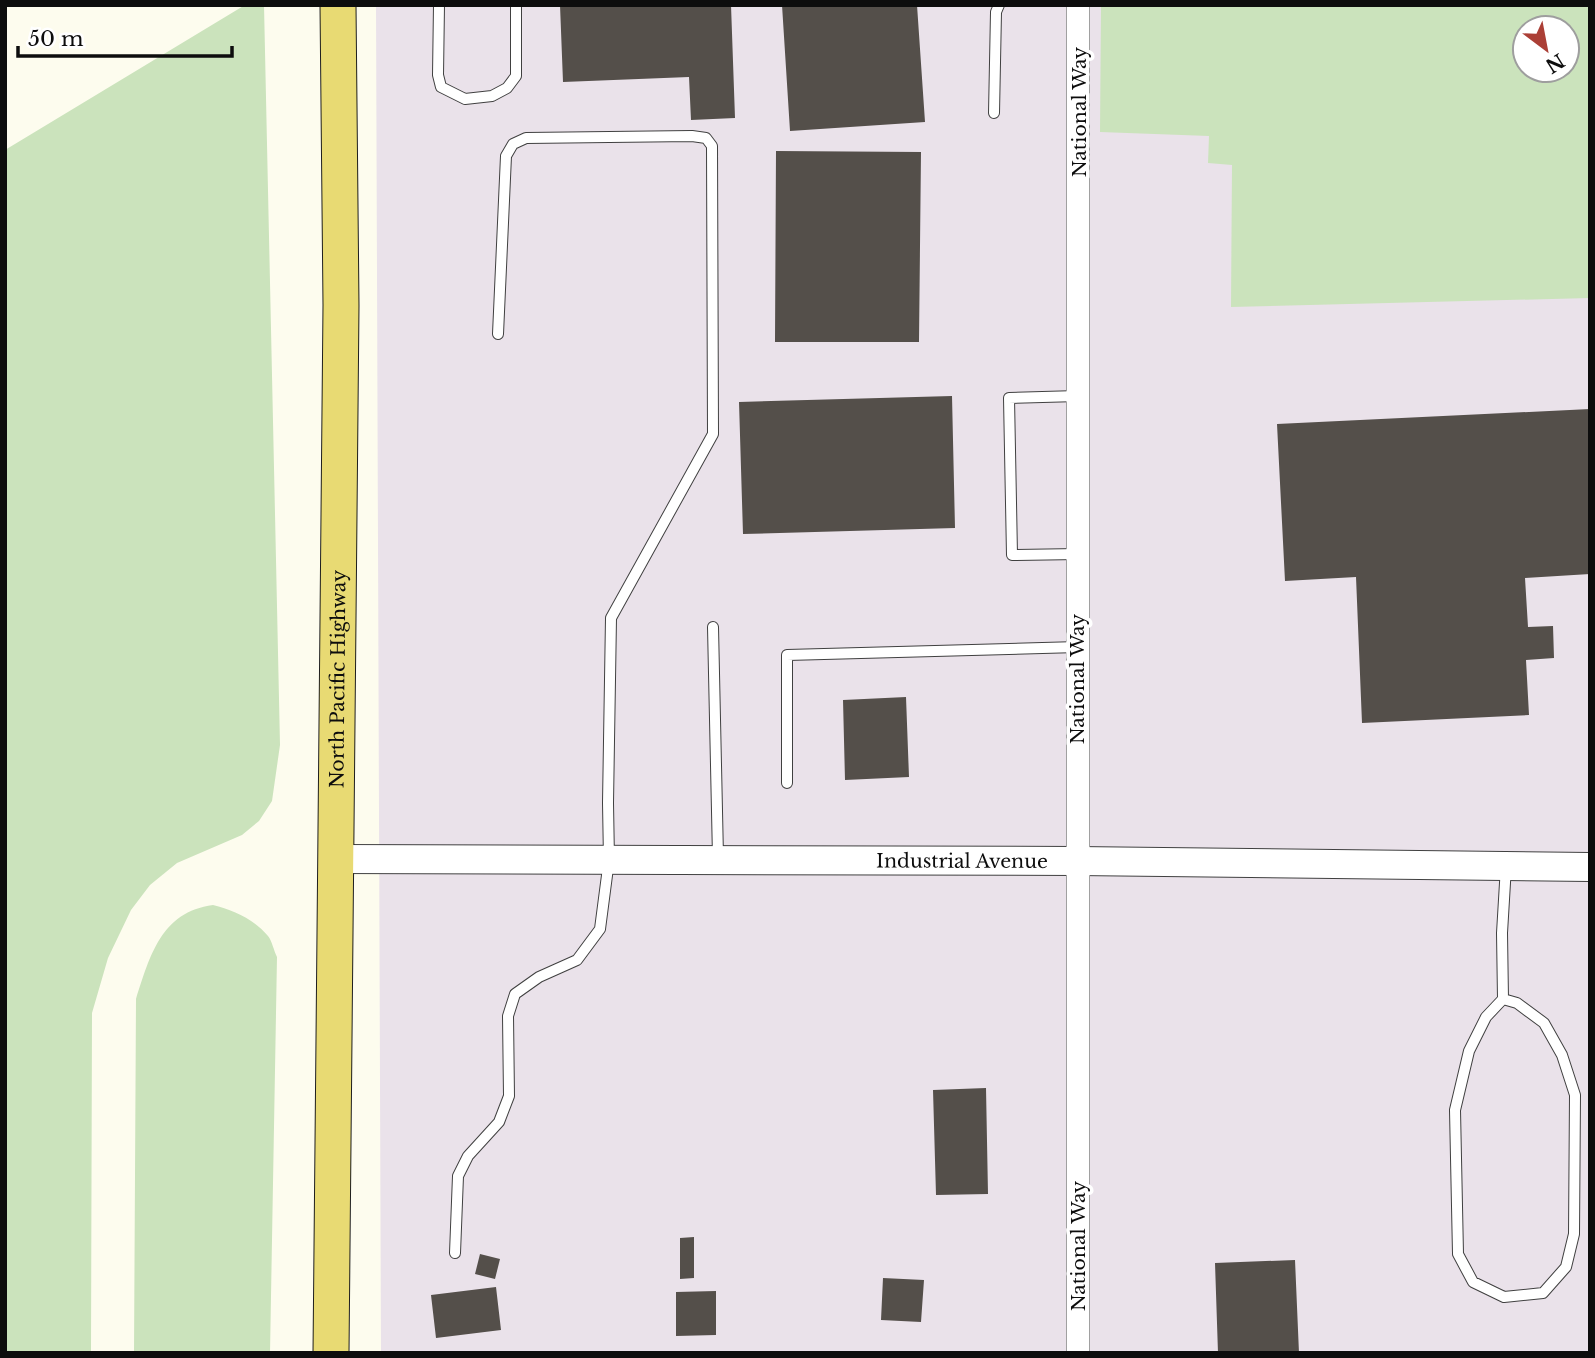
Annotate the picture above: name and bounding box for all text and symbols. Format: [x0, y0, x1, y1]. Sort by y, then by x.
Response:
scale bar [18, 14, 231, 58]
north arrow [1511, 14, 1581, 84]
text: 50 m [28, 26, 84, 52]
street label: National Way [1068, 47, 1091, 177]
text: N [1541, 49, 1568, 78]
street label: North Pacific Highway [325, 570, 350, 788]
street label: National Way [1066, 614, 1089, 744]
street label: Industrial Avenue [876, 849, 1048, 872]
street label: National Way [1067, 1181, 1090, 1311]

